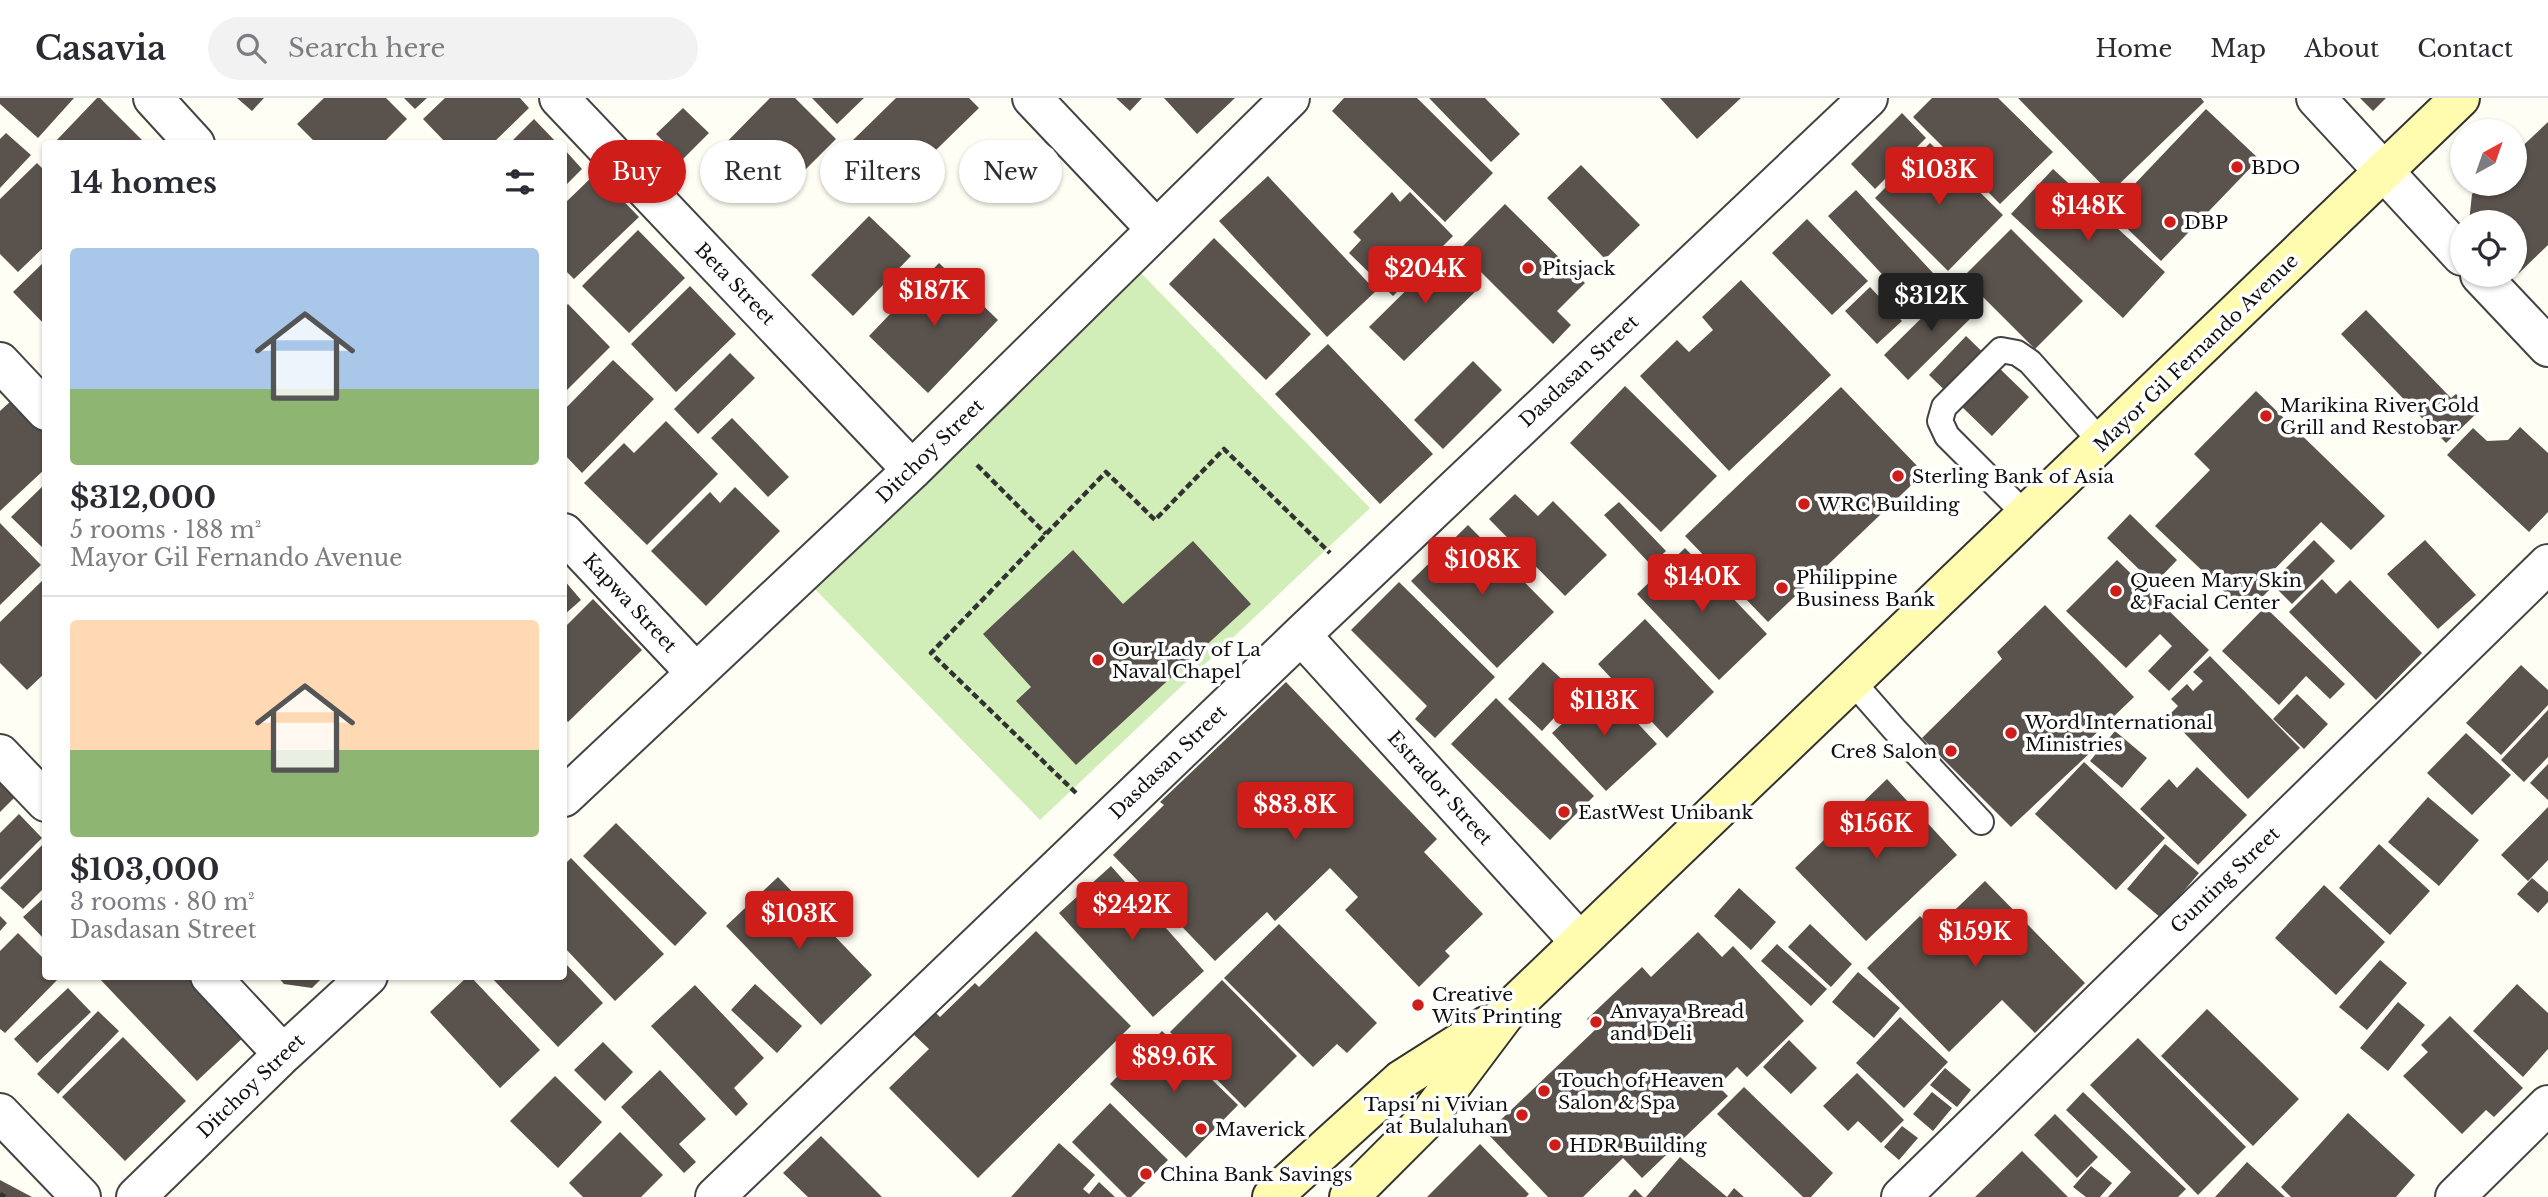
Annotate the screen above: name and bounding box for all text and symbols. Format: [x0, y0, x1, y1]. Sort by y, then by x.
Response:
search box [208, 17, 698, 80]
text: Casavia [35, 28, 166, 69]
icon: search [232, 29, 270, 67]
text: Search here [288, 32, 445, 64]
text: Home [2096, 34, 2172, 63]
text: Map [2210, 34, 2266, 63]
text: About [2304, 34, 2379, 63]
text: Contact [2417, 34, 2513, 63]
north arrow [2450, 119, 2527, 196]
map controls [2450, 119, 2527, 287]
chip: Buy [588, 140, 686, 203]
chip: Rent [700, 140, 806, 203]
chip: Filters [820, 140, 945, 203]
chip: New [959, 140, 1062, 203]
pin: $103K [1890, 148, 1988, 207]
text: $103K [1901, 156, 1977, 184]
place label: BDO [2251, 156, 2300, 179]
marker: BDO [2229, 159, 2245, 175]
icon: filters [501, 163, 539, 201]
text: 14 homes [70, 164, 217, 201]
pin: $148K [2039, 184, 2137, 243]
text: $148K [2051, 192, 2125, 220]
button: locate [2450, 210, 2527, 287]
place label: DBP [2184, 211, 2228, 234]
marker: DBP [2162, 214, 2178, 230]
street label: Beta Street [690, 238, 781, 331]
pin: $204K [1376, 246, 1474, 306]
street label: Mayor Gil Fernando Avenue [2089, 249, 2303, 457]
text: $204K [1384, 255, 1466, 283]
place label: Pitsjack [1542, 257, 1616, 280]
marker: Pitsjack [1520, 260, 1536, 276]
pin: $187K [885, 268, 983, 328]
pin: $312K [1882, 274, 1980, 333]
text: $187K [899, 277, 969, 305]
text: $312K [1894, 282, 1968, 310]
icon: home [242, 293, 368, 419]
street label: Dasdasan Street [1515, 310, 1644, 432]
street label: Ditchoy Street [872, 394, 989, 508]
place label: Marikina River Gold Grill and Restobar [2280, 394, 2479, 439]
marker: Marikina River Gold Grill and Restobar [2258, 408, 2274, 424]
place label: Sterling Bank of Asia [1912, 465, 2114, 488]
marker: Sterling Bank of Asia [1890, 468, 1906, 484]
text: $312,000 [70, 479, 216, 516]
place label: WRC Building [1817, 493, 1960, 516]
marker: WRC Building [1796, 496, 1812, 512]
text: 5 rooms · 188 m² [70, 516, 261, 544]
pin: $108K [1433, 538, 1531, 597]
text: Mayor Gil Fernando Avenue [70, 544, 402, 572]
text: $108K [1444, 546, 1520, 574]
street label: Kapwa Street [578, 549, 682, 658]
pin: $140K [1653, 554, 1751, 614]
text: $140K [1664, 563, 1740, 591]
place label: Philippine Business Bank [1796, 566, 1935, 611]
place label: Queen Mary Skin & Facial Center [2130, 569, 2302, 614]
marker: Philippine Business Bank [1774, 580, 1790, 596]
marker: Queen Mary Skin & Facial Center [2108, 583, 2124, 599]
place label: Our Lady of La Naval Chapel [1112, 638, 1261, 683]
marker: Our Lady of La Naval Chapel [1090, 652, 1106, 668]
icon: home [242, 665, 368, 791]
pin: $113K [1555, 678, 1653, 738]
text: $113K [1570, 687, 1638, 715]
street label: Dasdasan Street [1105, 700, 1232, 824]
place label: Word International Ministries [2024, 711, 2213, 756]
marker: Word International Ministries [2003, 725, 2019, 741]
street label: Estrador Street [1383, 726, 1498, 850]
place label: Cre8 Salon [1831, 740, 1937, 763]
marker: Cre8 Salon [1943, 743, 1959, 759]
pin: $83.8K [1238, 782, 1352, 842]
text: $83.8K [1253, 791, 1337, 819]
place label: EastWest Unibank [1578, 801, 1754, 824]
pin: $156K [1827, 802, 1925, 861]
marker: EastWest Unibank [1556, 804, 1572, 820]
text: $156K [1840, 810, 1912, 838]
street label: Gunting Street [2166, 822, 2285, 938]
text: $103,000 [70, 851, 219, 888]
pin: $242K [1083, 882, 1181, 942]
text: 3 rooms · 80 m² [70, 888, 255, 916]
text: $242K [1093, 891, 1171, 919]
pin: $103K [750, 892, 848, 951]
text: $103K [761, 900, 837, 928]
pin: $159K [1926, 910, 2024, 969]
text: Dasdasan Street [70, 916, 256, 944]
text: $159K [1939, 918, 2011, 946]
place label: Creative Wits Printing [1431, 983, 1562, 1028]
marker: Creative Wits Printing [1410, 997, 1426, 1013]
place label: Anvaya Bread and Deli [1609, 1000, 1744, 1045]
marker: Anvaya Bread and Deli [1588, 1014, 1604, 1030]
street label: Ditchoy Street [193, 1029, 310, 1143]
pin: $89.6K [1117, 1034, 1231, 1094]
text: $89.6K [1132, 1043, 1216, 1071]
place label: Touch of Heaven Salon & Spa [1558, 1069, 1724, 1114]
marker: Touch of Heaven Salon & Spa [1536, 1083, 1552, 1099]
place label: Tapsi ni Vivian at Bulaluhan [1364, 1093, 1508, 1138]
marker: Tapsi ni Vivian at Bulaluhan [1514, 1107, 1530, 1123]
place label: Maverick [1215, 1118, 1306, 1141]
marker: Maverick [1193, 1121, 1209, 1137]
place label: HDR Building [1569, 1134, 1707, 1157]
marker: HDR Building [1547, 1137, 1563, 1153]
place label: China Bank Savings [1160, 1163, 1352, 1186]
marker: China Bank Savings [1138, 1166, 1154, 1182]

